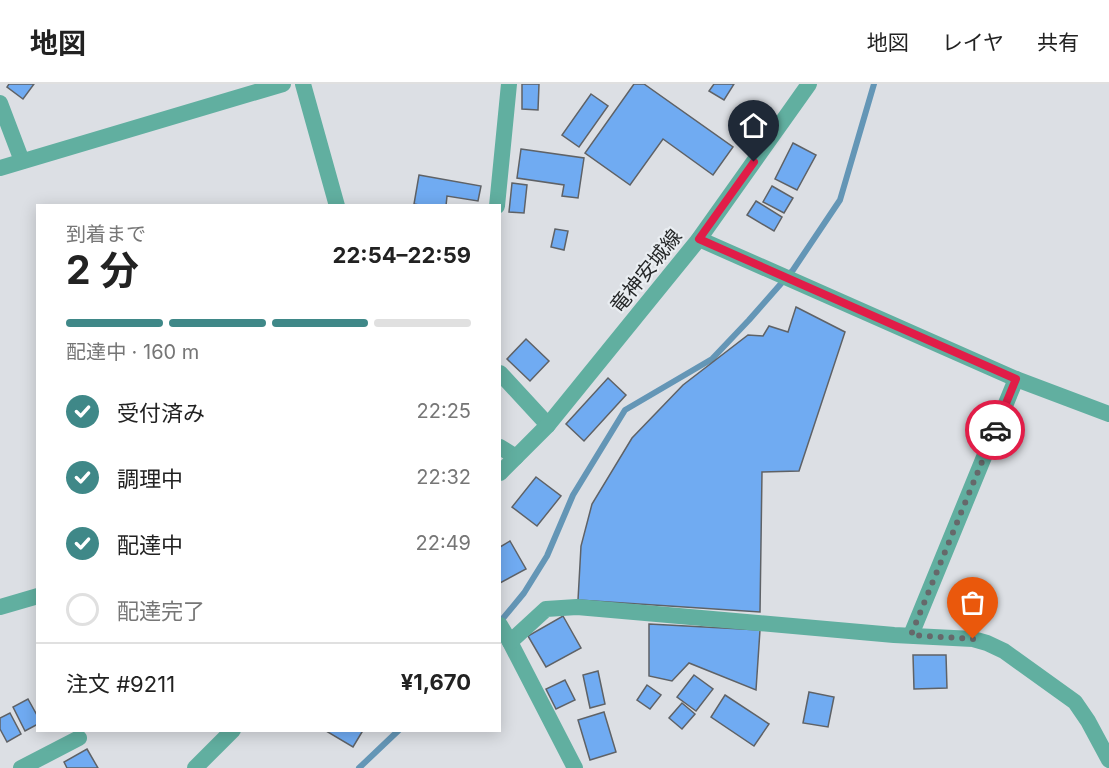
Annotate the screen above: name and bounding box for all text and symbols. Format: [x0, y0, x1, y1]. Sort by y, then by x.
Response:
text: 地図 [30, 26, 86, 60]
text: 地図 [867, 30, 909, 55]
text: レイヤ [942, 30, 1004, 55]
text: 共有 [1037, 30, 1079, 55]
pin [728, 100, 779, 162]
icon: home [737, 109, 770, 142]
text: 到着まで [66, 222, 146, 246]
street label: 竜神安城線 [605, 225, 687, 317]
text: 22:54–22:59 [333, 242, 471, 268]
text: 2 分 [66, 246, 139, 293]
text: 配達中 · 160 m [66, 340, 199, 364]
icon: check [66, 395, 99, 428]
text: 22:25 [416, 399, 471, 423]
text: 受付済み [117, 400, 205, 426]
courier [965, 400, 1025, 460]
icon: car [979, 414, 1012, 447]
icon: check [66, 461, 99, 494]
text: 22:32 [416, 465, 471, 489]
text: 調理中 [117, 466, 183, 492]
icon: check [66, 527, 99, 560]
text: 22:49 [416, 531, 471, 555]
text: 配達中 [117, 532, 183, 558]
pin [947, 577, 998, 639]
icon: bag [956, 586, 989, 619]
text: 配達完了 [117, 598, 205, 624]
text: ¥1,670 [401, 669, 471, 695]
text: 注文 #9211 [66, 671, 175, 697]

